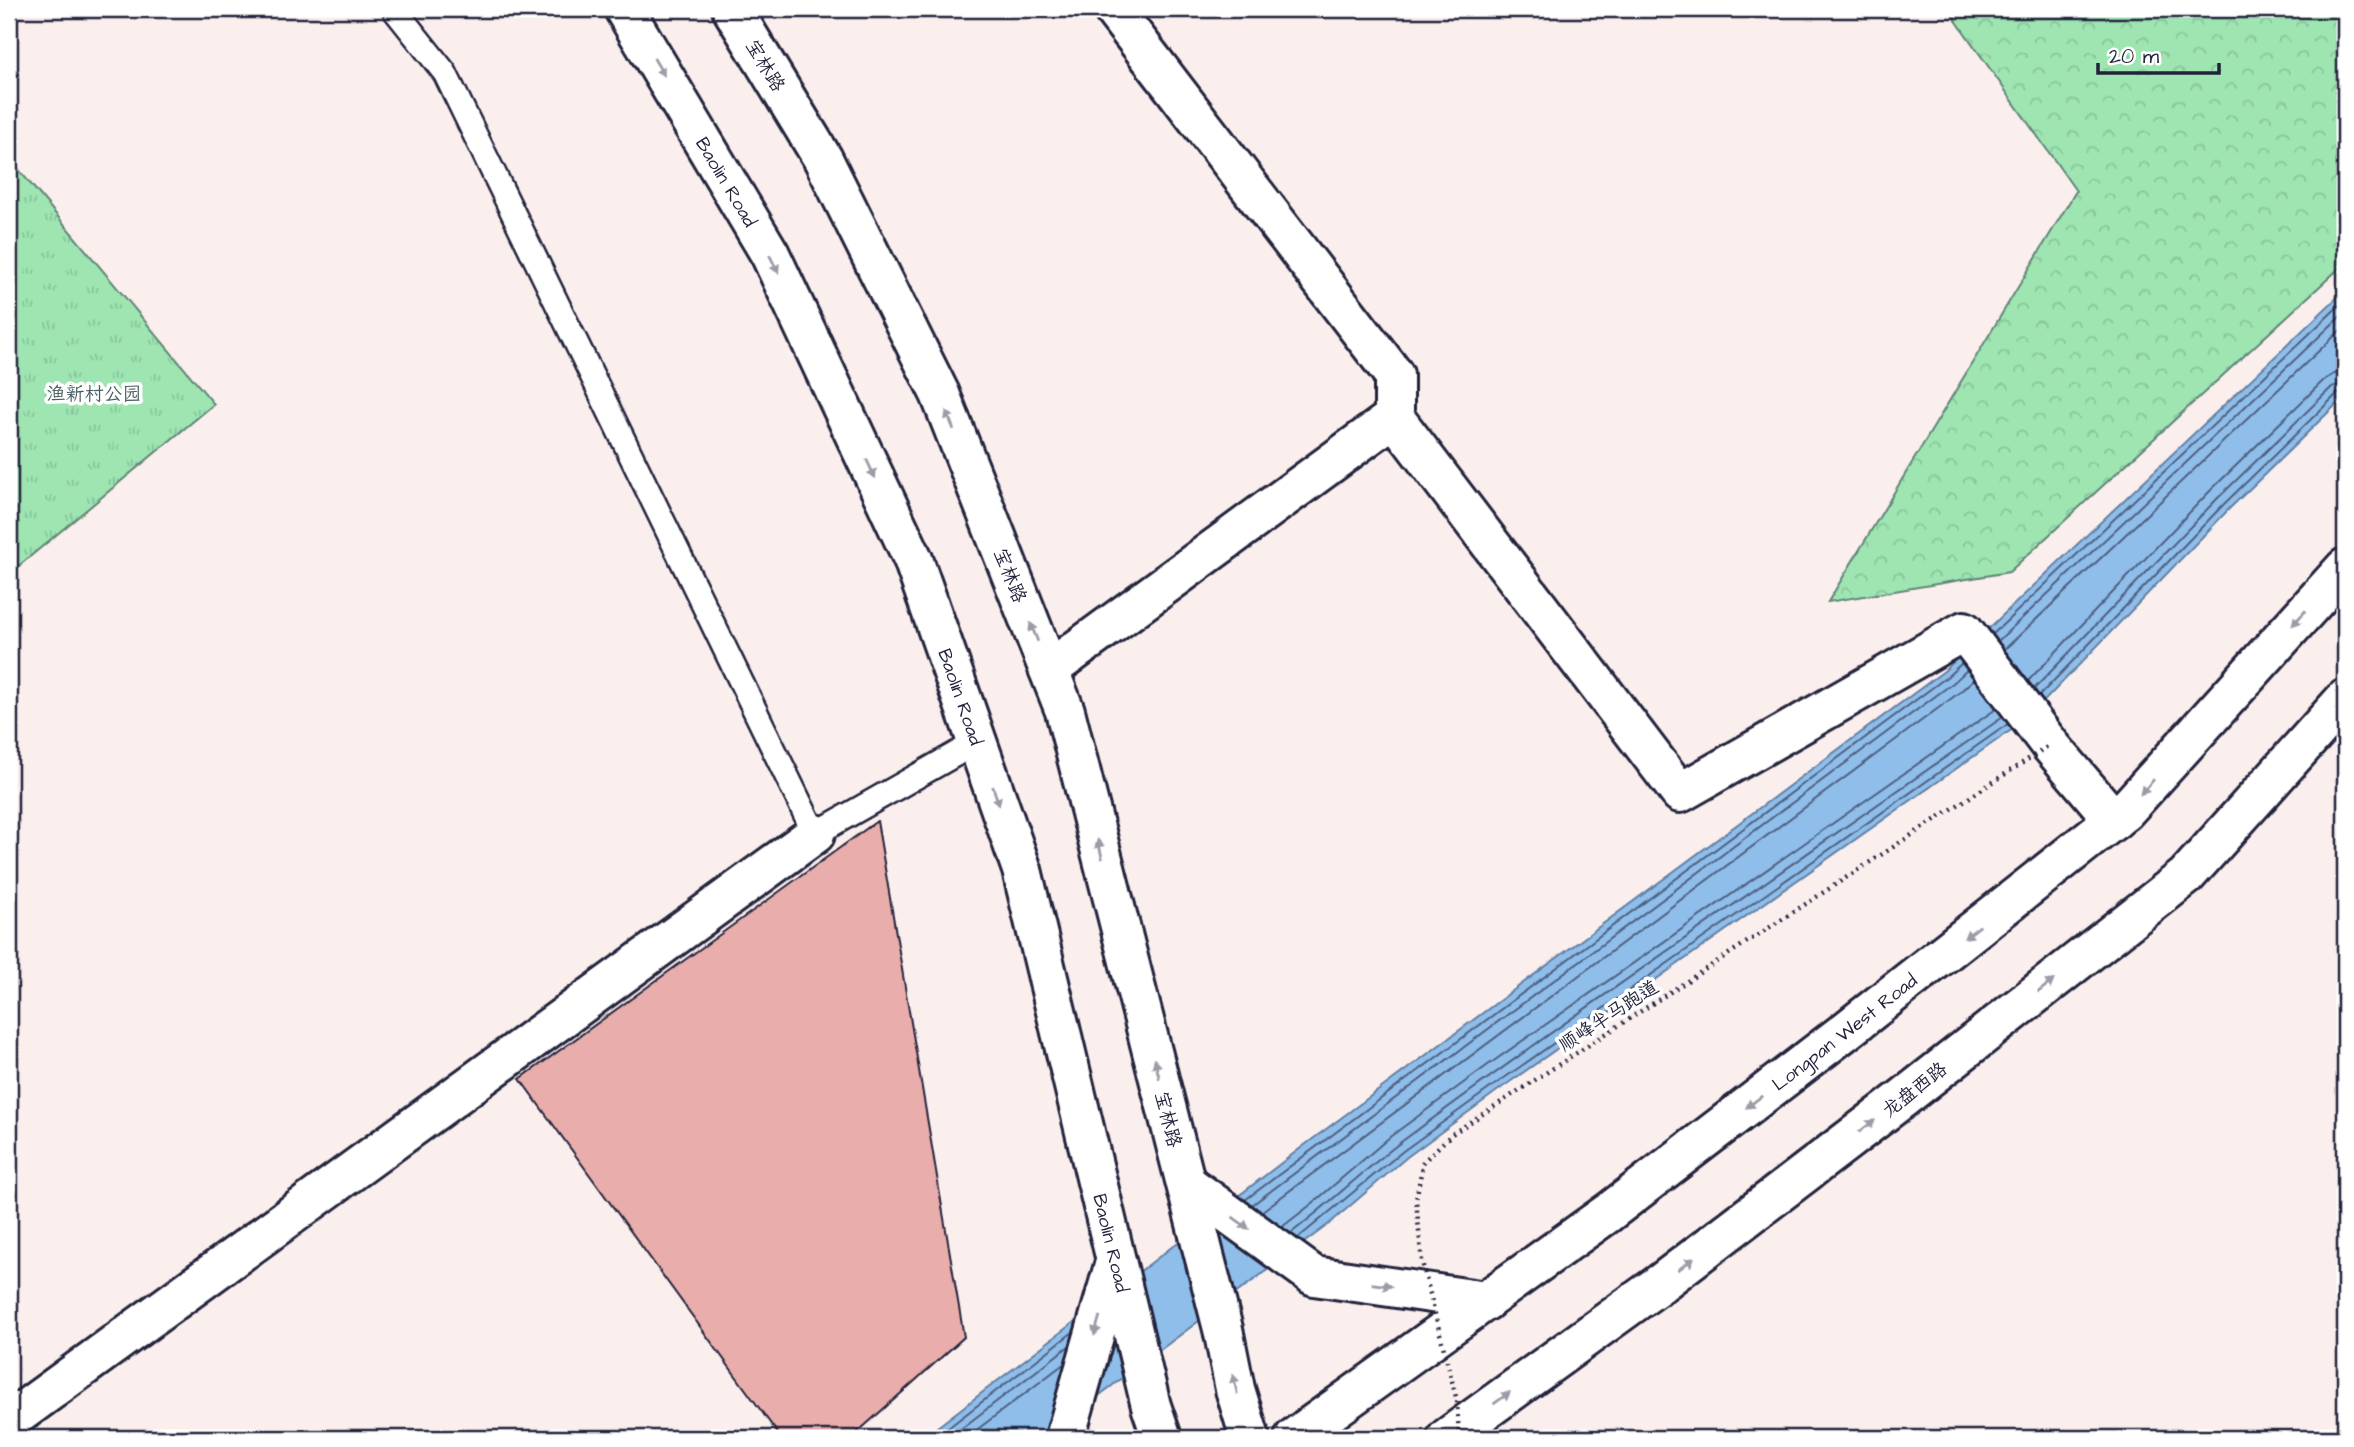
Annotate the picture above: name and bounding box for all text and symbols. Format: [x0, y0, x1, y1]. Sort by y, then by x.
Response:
scale bar [2098, 32, 2219, 76]
street label: 宝林路 [738, 34, 791, 97]
text: 20 m [2109, 42, 2160, 71]
one-way arrow [653, 58, 665, 77]
street label: Baolin Road [688, 132, 763, 233]
one-way arrow [768, 254, 780, 274]
park label: 渔新村公园 [46, 381, 142, 408]
one-way arrow [945, 409, 956, 430]
one-way arrow [866, 459, 877, 480]
street label: 宝林路 [986, 544, 1033, 607]
one-way arrow [2292, 609, 2308, 626]
one-way arrow [1028, 621, 1039, 642]
street label: Baolin Road [930, 645, 989, 749]
one-way arrow [2139, 778, 2155, 796]
one-way arrow [991, 785, 1002, 806]
one-way arrow [1094, 838, 1105, 860]
one-way arrow [1963, 924, 1981, 938]
street label: Longpan West Road [1767, 968, 1923, 1098]
street label: 顺峰半马跑道 [1554, 974, 1664, 1059]
one-way arrow [2037, 979, 2055, 993]
street label: 龙盘西路 [1877, 1056, 1953, 1124]
one-way arrow [1151, 1058, 1162, 1080]
street label: 宝林路 [1148, 1088, 1188, 1150]
one-way arrow [1745, 1094, 1763, 1108]
one-way arrow [1858, 1120, 1876, 1134]
street label: Baolin Road [1085, 1191, 1135, 1295]
one-way arrow [1232, 1215, 1250, 1229]
one-way arrow [1677, 1258, 1695, 1272]
one-way arrow [1371, 1280, 1393, 1291]
one-way arrow [1091, 1315, 1102, 1337]
one-way arrow [1229, 1373, 1240, 1395]
one-way arrow [1493, 1391, 1511, 1405]

